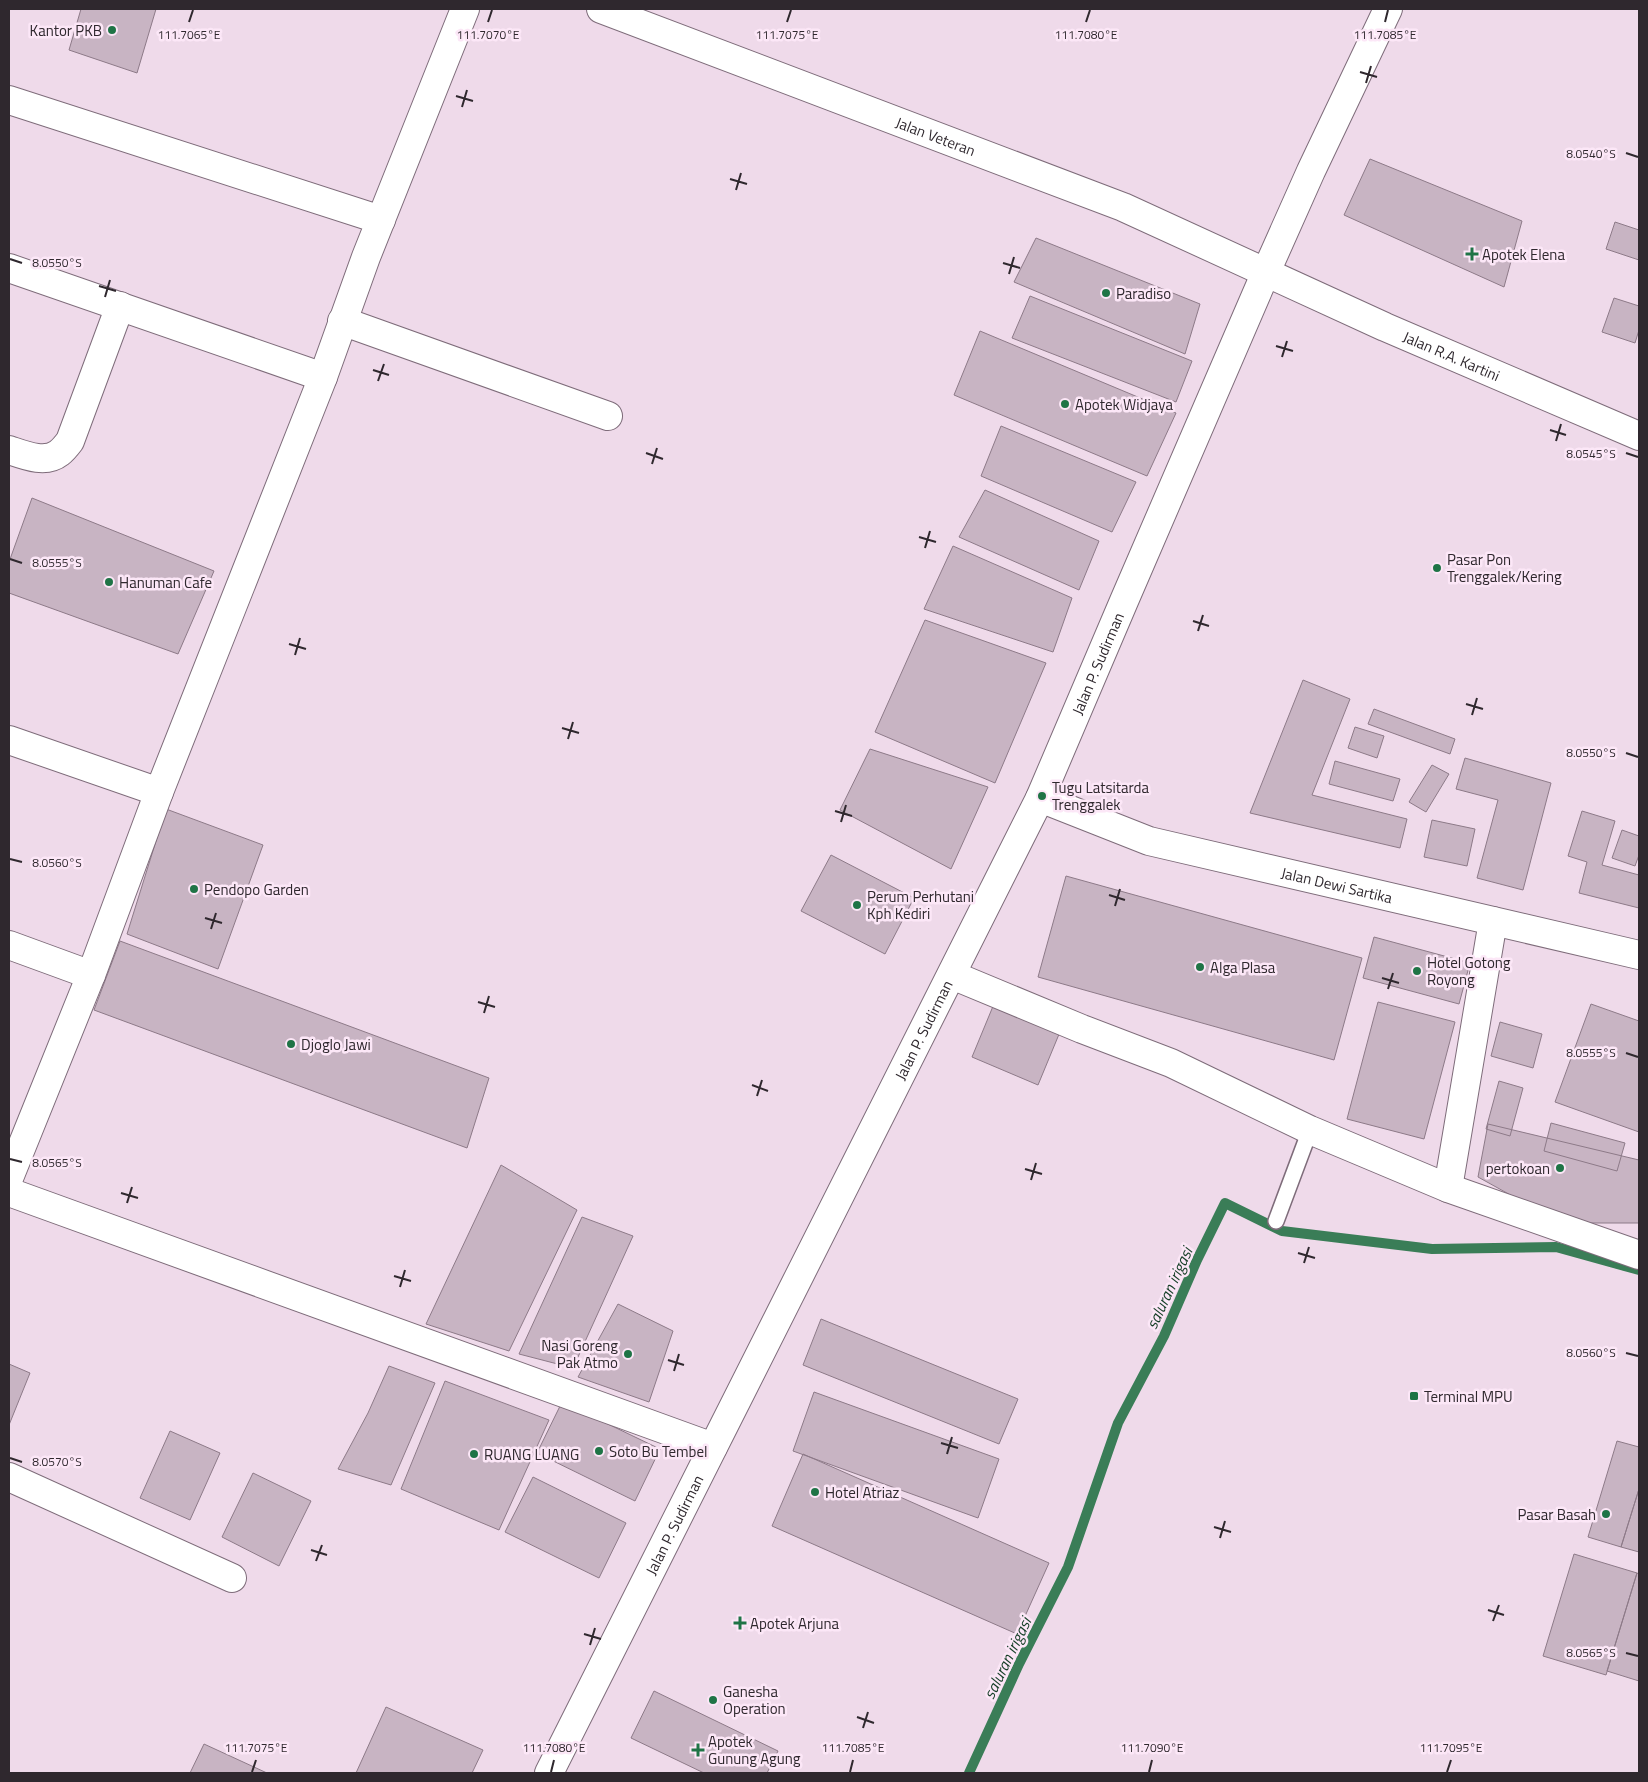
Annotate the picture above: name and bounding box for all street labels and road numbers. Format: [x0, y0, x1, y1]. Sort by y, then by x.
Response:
street label: Jalan Veteran [893, 110, 979, 162]
street label: Jalan R.A. Kartini [1400, 325, 1504, 387]
street label: Jalan P. Sudirman [1065, 609, 1129, 718]
street label: Jalan Dewi Sartika [1279, 861, 1395, 909]
street label: Jalan P. Sudirman [888, 976, 958, 1084]
street label: Jalan P. Sudirman [639, 1471, 709, 1579]

